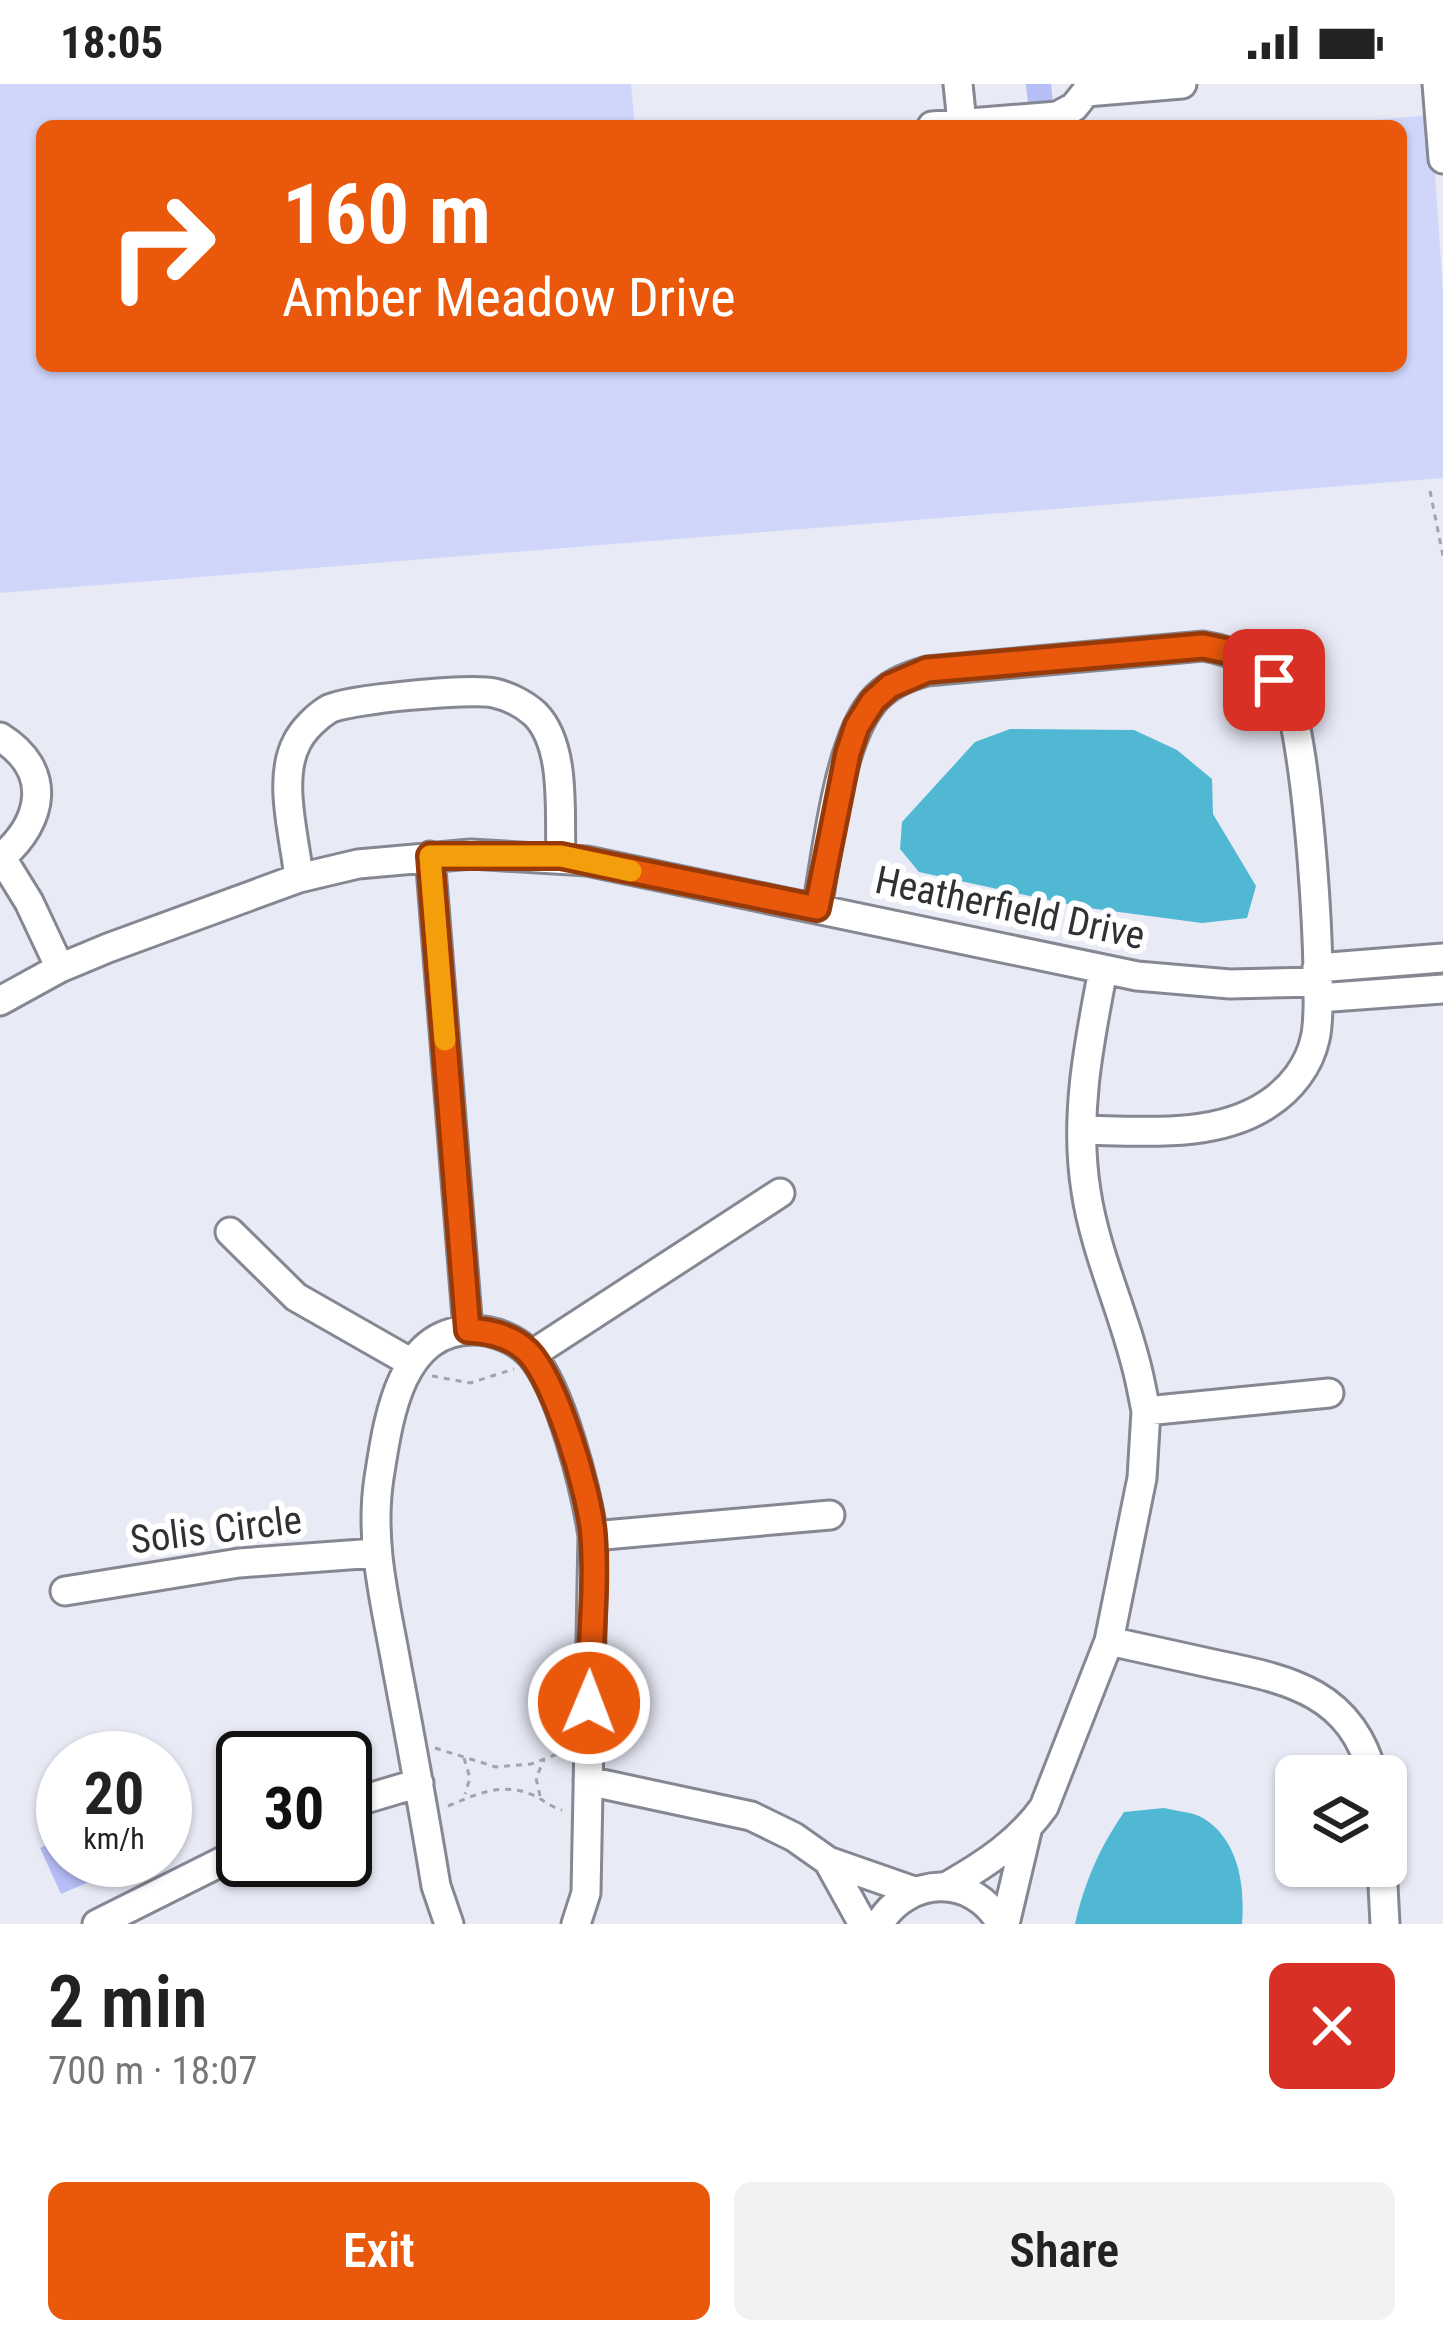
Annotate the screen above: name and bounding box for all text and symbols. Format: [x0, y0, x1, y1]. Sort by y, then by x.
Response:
text: 18:05 [60, 16, 163, 69]
text: 160 m [282, 165, 491, 264]
icon: right [84, 168, 240, 324]
text: Amber Meadow Drive [282, 266, 736, 329]
pin [1223, 629, 1325, 731]
icon: arrive [1241, 647, 1307, 713]
street label: Heatherfield Drive [871, 857, 1149, 959]
street label: Solis Circle [128, 1497, 304, 1563]
position arrow [526, 1640, 652, 1766]
speed limit sign: 30 [216, 1731, 372, 1887]
map controls [1275, 1755, 1407, 1887]
button: layers [1275, 1755, 1407, 1887]
text: 20 [84, 1758, 144, 1829]
text: km/h [83, 1821, 145, 1856]
text: 2 min [48, 1960, 207, 2045]
button: close [1269, 1963, 1395, 2089]
text: 700 m · 18:07 [48, 2048, 258, 2094]
button: Exit [48, 2182, 710, 2320]
button: Share [734, 2182, 1395, 2320]

